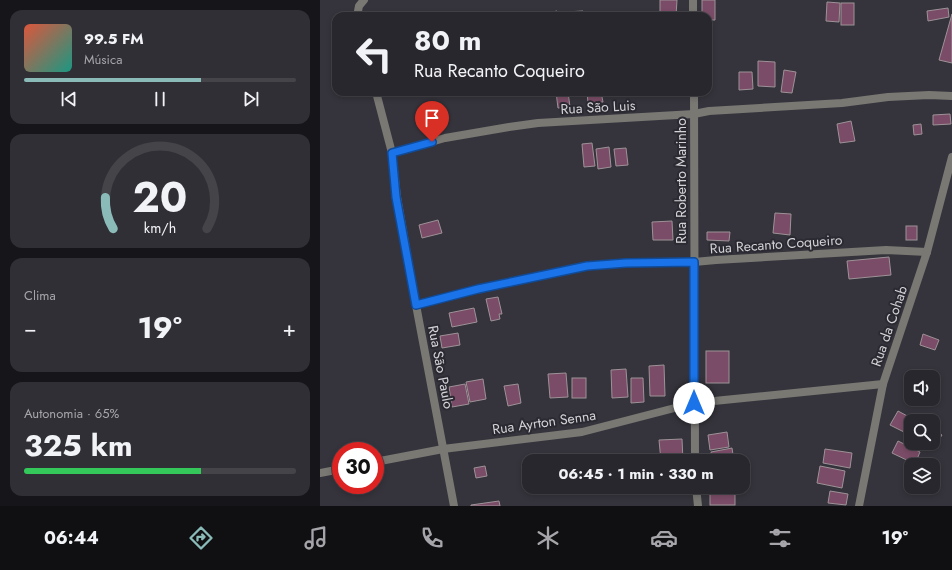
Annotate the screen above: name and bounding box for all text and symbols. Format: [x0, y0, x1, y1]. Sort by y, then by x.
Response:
text: 80 m [414, 20, 481, 61]
text: 99.5 FM [84, 28, 144, 50]
icon: left [348, 28, 400, 80]
text: Música [84, 50, 122, 69]
text: Rua Recanto Coqueiro [414, 58, 585, 84]
icon: previous [58, 88, 80, 110]
icon: pause [149, 88, 171, 110]
icon: next [240, 88, 262, 110]
street label: Rua São Luis [560, 95, 636, 119]
pin [415, 101, 449, 142]
icon: arrive [421, 107, 443, 129]
street label: Rua Roberto Marinho [671, 118, 691, 244]
text: 20 [133, 167, 187, 228]
text: km/h [144, 218, 176, 238]
street label: Rua Recanto Coqueiro [709, 229, 843, 259]
street label: Rua da Cohab [866, 283, 912, 369]
text: Clima [24, 286, 56, 305]
text: 19° [138, 306, 182, 349]
text: − [24, 312, 37, 344]
text: + [282, 312, 296, 344]
street label: Rua São Paulo [423, 324, 459, 411]
map controls [904, 370, 940, 494]
button: sound [904, 370, 940, 406]
position arrow [673, 382, 715, 424]
text: Autonomia · 65% [24, 404, 119, 423]
street label: Rua Ayrton Senna [491, 405, 597, 439]
button: search [904, 414, 940, 450]
text: 325 km [24, 424, 133, 467]
speed limit sign: 30 [332, 442, 384, 494]
button: layers [904, 458, 940, 494]
text: 06:45 · 1 min · 330 m [558, 463, 714, 485]
icon: directions [187, 524, 215, 552]
icon: music [302, 524, 330, 552]
icon: phone [418, 524, 446, 552]
icon: climate [534, 524, 562, 552]
icon: car [650, 524, 678, 552]
icon: filters [766, 524, 794, 552]
text: 06:44 [44, 525, 99, 551]
text: 19° [881, 525, 908, 551]

